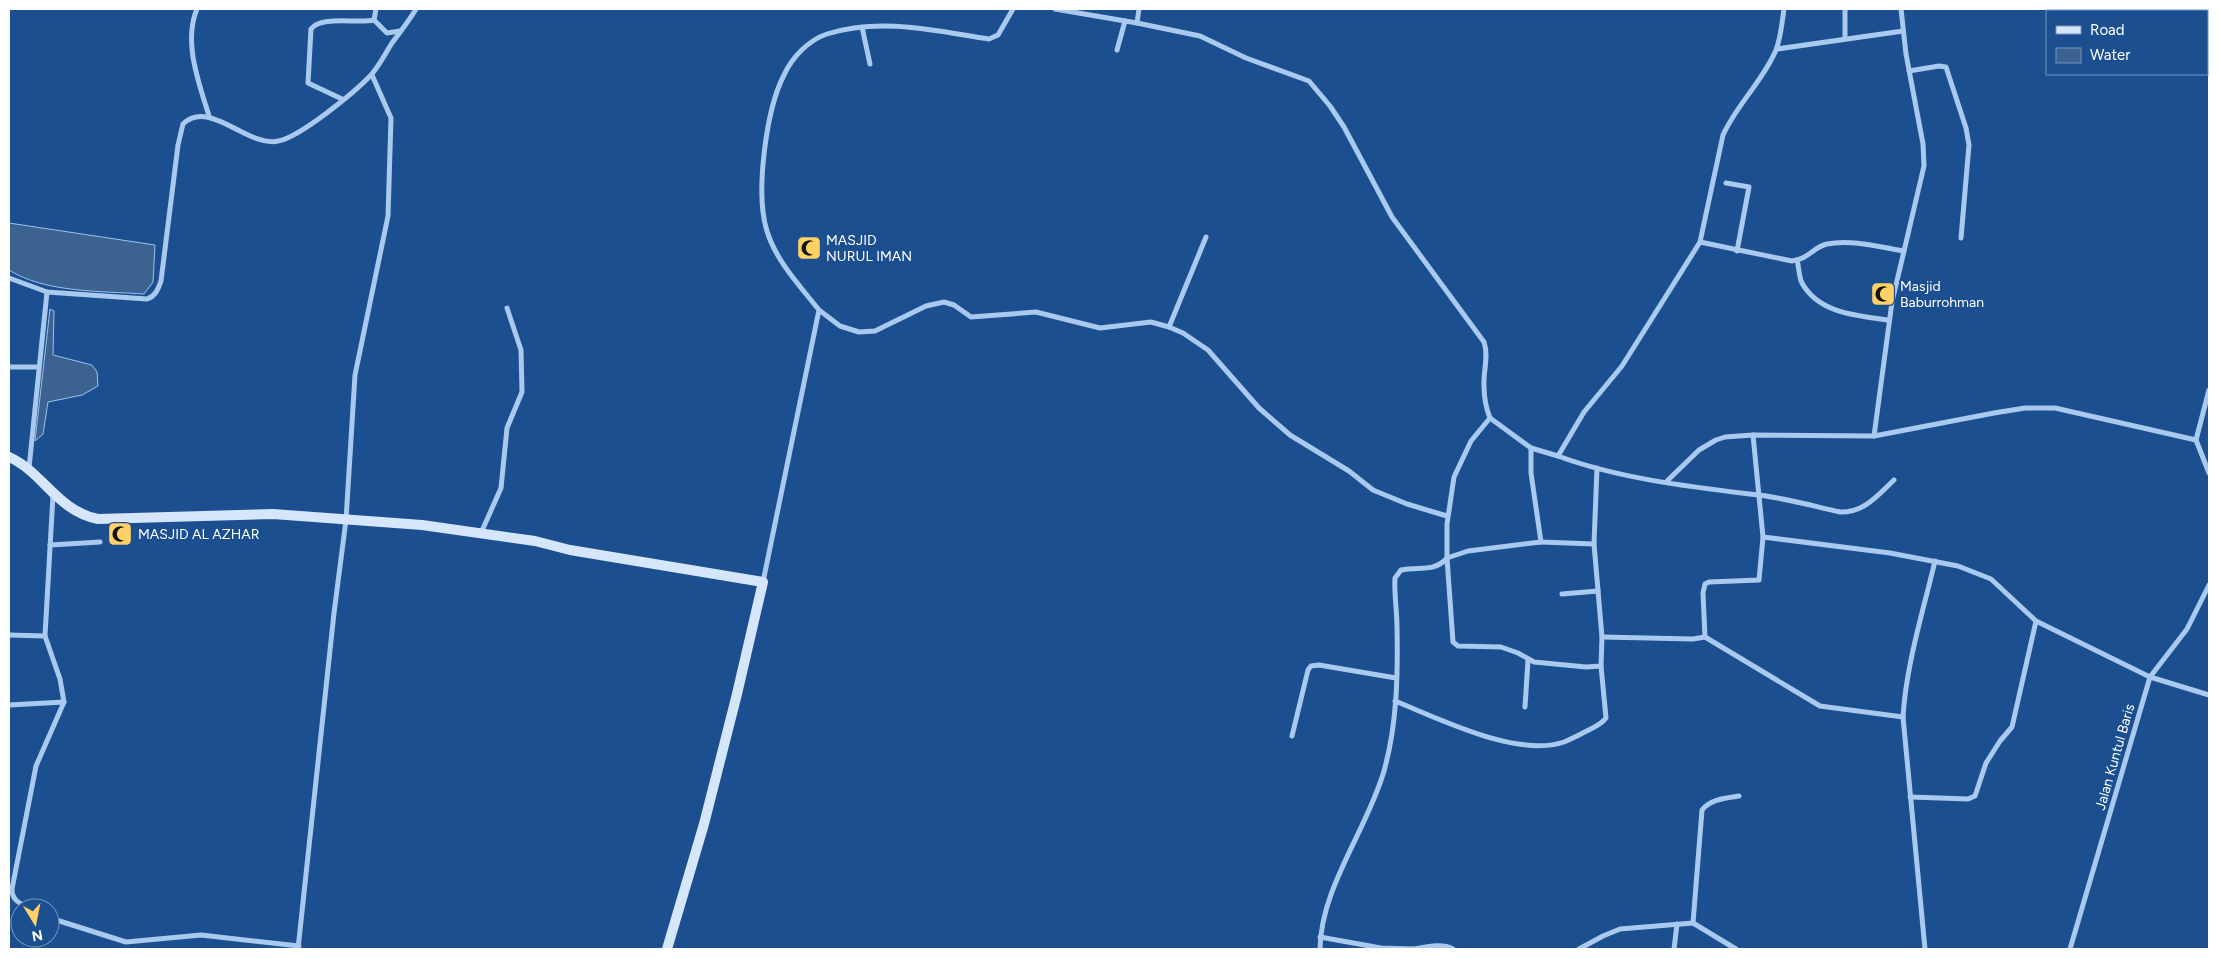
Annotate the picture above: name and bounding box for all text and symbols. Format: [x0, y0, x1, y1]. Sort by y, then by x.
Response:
legend [2046, 10, 2208, 75]
text: Road [2090, 21, 2125, 39]
text: Water [2090, 46, 2130, 64]
place label: MASJID NURUL IMAN [826, 232, 912, 265]
mosque icon: MASJID NURUL IMAN [796, 235, 822, 261]
place label: Masjid Baburrohman [1900, 278, 1984, 311]
mosque icon: Masjid Baburrohman [1870, 281, 1896, 307]
mosque icon: MASJID AL AZHAR [107, 521, 133, 547]
place label: MASJID AL AZHAR [138, 526, 260, 543]
street label: Jalan Kuntul Baris [2092, 702, 2138, 812]
north arrow [10, 898, 60, 948]
text: N [30, 926, 44, 945]

